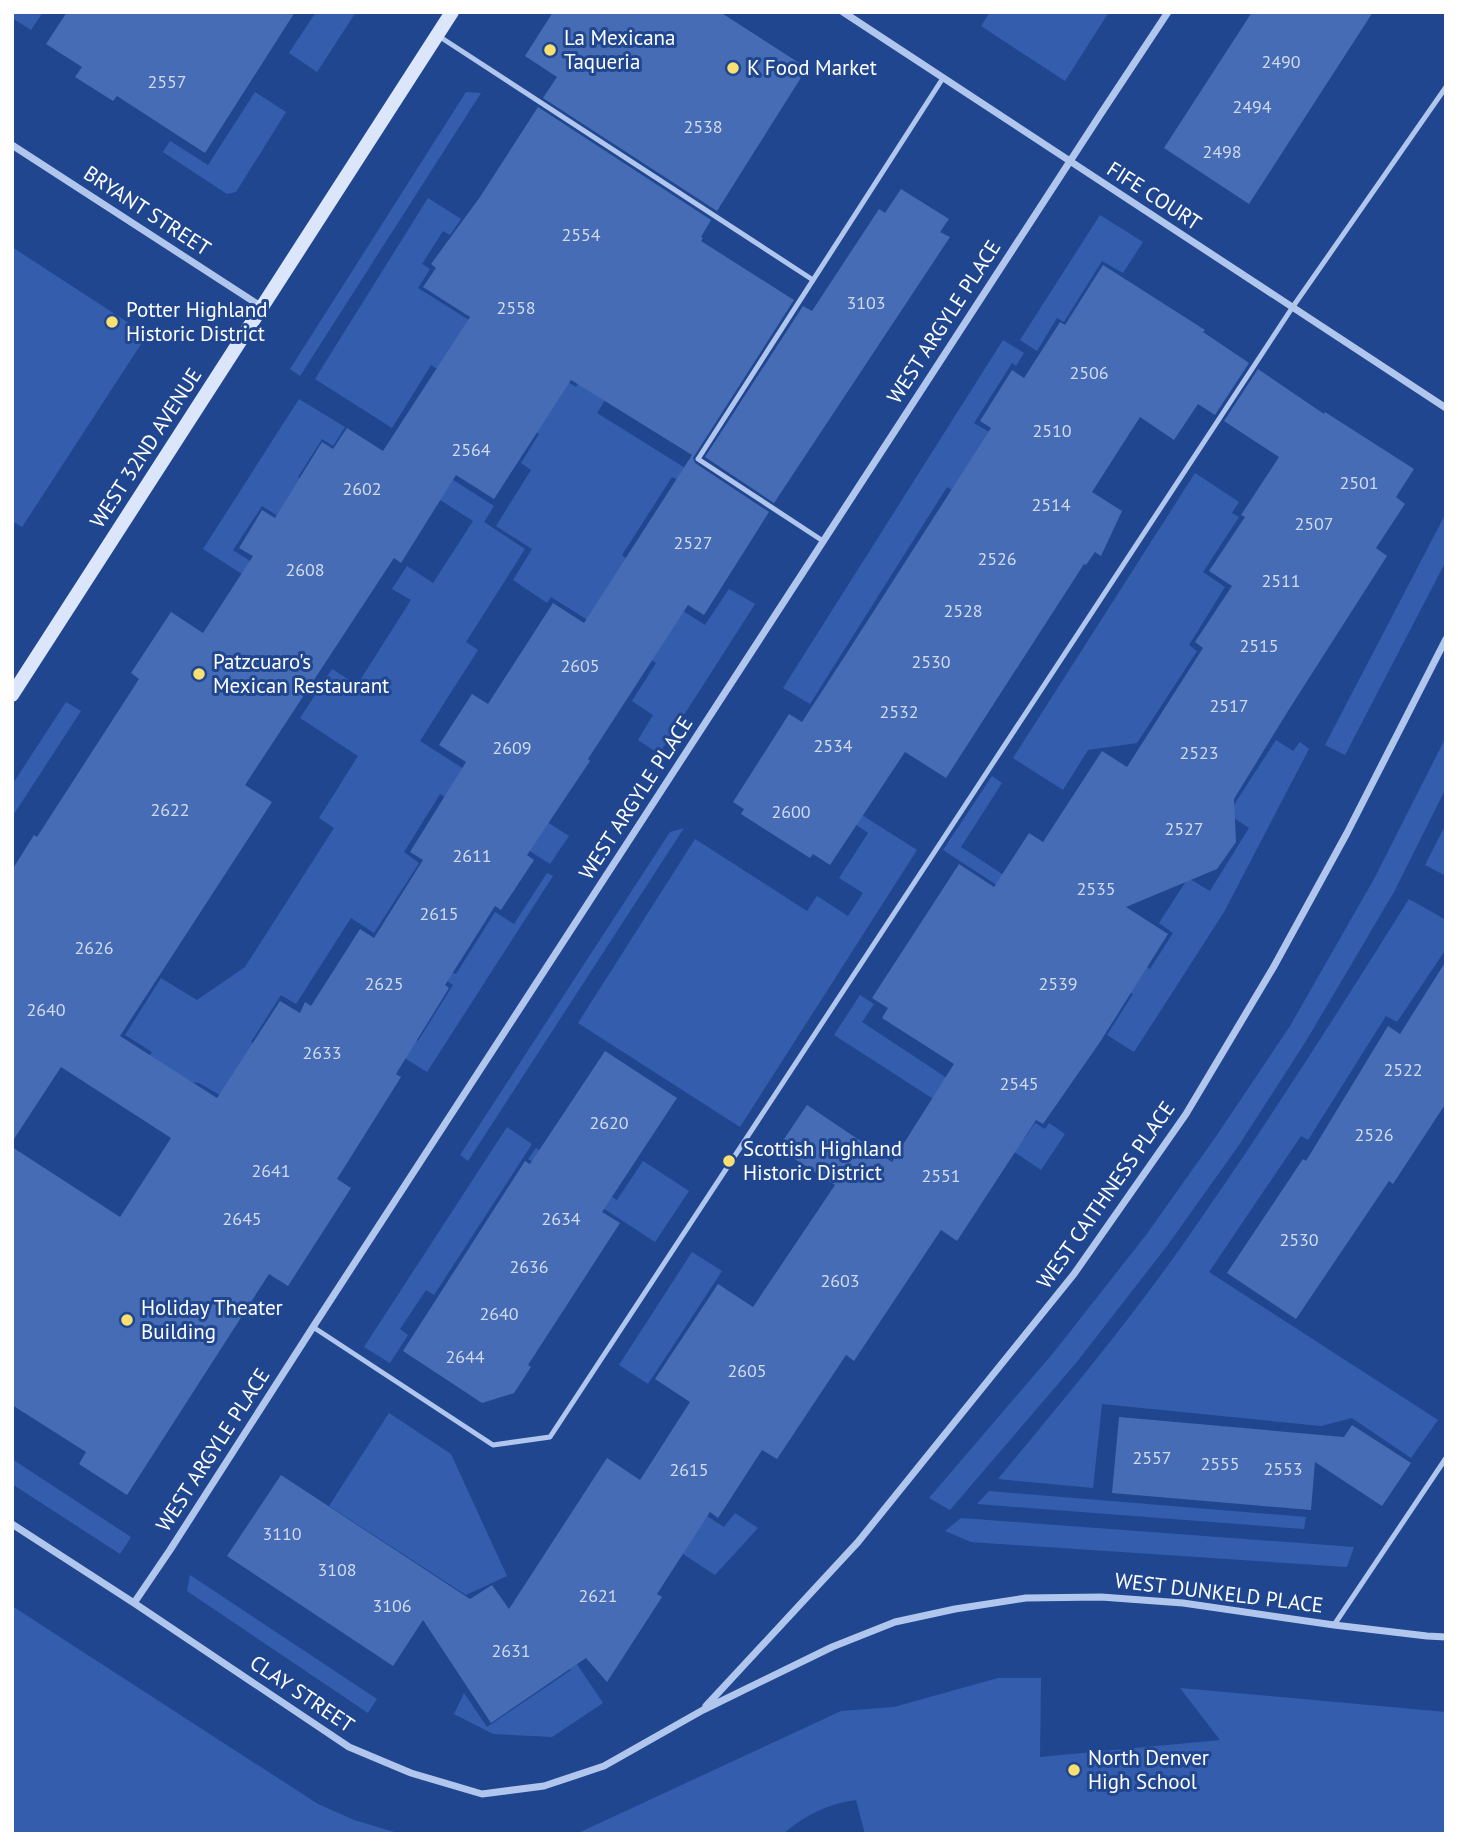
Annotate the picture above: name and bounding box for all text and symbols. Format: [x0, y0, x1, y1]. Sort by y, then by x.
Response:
place label: La Mexicana Taqueria [564, 24, 676, 75]
marker: La Mexicana Taqueria [542, 42, 558, 58]
house number: 2490 [1261, 50, 1301, 73]
place label: K Food Market [747, 54, 877, 81]
marker: K Food Market [725, 60, 741, 76]
house number: 2557 [147, 70, 187, 93]
house number: 2494 [1232, 95, 1272, 118]
house number: 2538 [683, 115, 723, 138]
house number: 2498 [1202, 140, 1242, 163]
street label: FIFE COURT [1102, 155, 1207, 236]
street label: BRYANT STREET [79, 159, 216, 262]
house number: 2554 [561, 223, 601, 246]
street label: WEST ARGYLE PLACE [881, 235, 1006, 409]
house number: 3103 [846, 291, 886, 314]
place label: Potter Highland Historic District [126, 296, 268, 347]
house number: 2558 [496, 296, 536, 319]
marker: Potter Highland Historic District [104, 314, 120, 330]
house number: 2506 [1069, 361, 1109, 384]
street label: WEST 32ND AVENUE [84, 363, 207, 533]
house number: 2510 [1032, 419, 1072, 442]
house number: 2564 [451, 438, 491, 461]
house number: 2501 [1339, 471, 1379, 494]
house number: 2602 [342, 477, 382, 500]
house number: 2514 [1031, 493, 1071, 516]
house number: 2507 [1294, 512, 1334, 535]
house number: 2527 [673, 531, 713, 554]
house number: 2526 [977, 547, 1017, 570]
house number: 2608 [285, 558, 325, 581]
house number: 2511 [1261, 569, 1301, 592]
house number: 2528 [943, 599, 983, 622]
house number: 2515 [1239, 634, 1279, 657]
place label: Patzcuaro's Mexican Restaurant [213, 648, 389, 699]
house number: 2530 [911, 650, 951, 673]
house number: 2605 [560, 654, 600, 677]
marker: Patzcuaro's Mexican Restaurant [191, 666, 207, 682]
house number: 2517 [1209, 694, 1249, 717]
house number: 2532 [879, 700, 919, 723]
street label: WEST ARGYLE PLACE [573, 711, 698, 885]
house number: 2534 [813, 734, 853, 757]
house number: 2609 [492, 736, 532, 759]
house number: 2523 [1179, 741, 1219, 764]
house number: 2622 [150, 798, 190, 821]
house number: 2600 [771, 800, 811, 823]
house number: 2527 [1164, 817, 1204, 840]
house number: 2611 [452, 844, 492, 867]
house number: 2535 [1076, 877, 1116, 900]
house number: 2615 [419, 902, 459, 925]
house number: 2626 [74, 936, 114, 959]
house number: 2625 [364, 972, 404, 995]
house number: 2539 [1038, 972, 1078, 995]
house number: 2640 [26, 998, 66, 1021]
house number: 2633 [302, 1041, 342, 1064]
house number: 2522 [1383, 1058, 1423, 1081]
house number: 2545 [999, 1072, 1039, 1095]
street label: WEST CAITHNESS PLACE [1031, 1096, 1181, 1294]
house number: 2620 [589, 1111, 629, 1134]
house number: 2526 [1354, 1123, 1394, 1146]
place label: Scottish Highland Historic District [743, 1135, 902, 1186]
marker: Scottish Highland Historic District [721, 1153, 737, 1169]
house number: 2641 [251, 1159, 291, 1182]
house number: 2551 [921, 1164, 961, 1187]
house number: 2645 [222, 1207, 262, 1230]
house number: 2634 [541, 1207, 581, 1230]
house number: 2530 [1279, 1228, 1319, 1251]
house number: 2636 [509, 1255, 549, 1278]
house number: 2603 [820, 1269, 860, 1292]
place label: Holiday Theater Building [141, 1294, 283, 1345]
house number: 2640 [479, 1302, 519, 1325]
marker: Holiday Theater Building [119, 1312, 135, 1328]
house number: 2644 [445, 1345, 485, 1368]
house number: 2605 [727, 1359, 767, 1382]
street label: WEST ARGYLE PLACE [150, 1363, 275, 1537]
house number: 2557 [1132, 1446, 1172, 1469]
house number: 2555 [1200, 1452, 1240, 1475]
house number: 2553 [1263, 1457, 1303, 1480]
house number: 2615 [669, 1458, 709, 1481]
house number: 3110 [262, 1522, 302, 1545]
house number: 3108 [317, 1558, 357, 1581]
street label: WEST DUNKELD PLACE [1113, 1566, 1325, 1619]
house number: 2621 [578, 1584, 618, 1607]
house number: 3106 [372, 1594, 412, 1617]
house number: 2631 [491, 1639, 531, 1662]
street label: CLAY STREET [245, 1649, 360, 1739]
place label: North Denver High School [1088, 1744, 1209, 1795]
marker: North Denver High School [1066, 1762, 1082, 1778]

